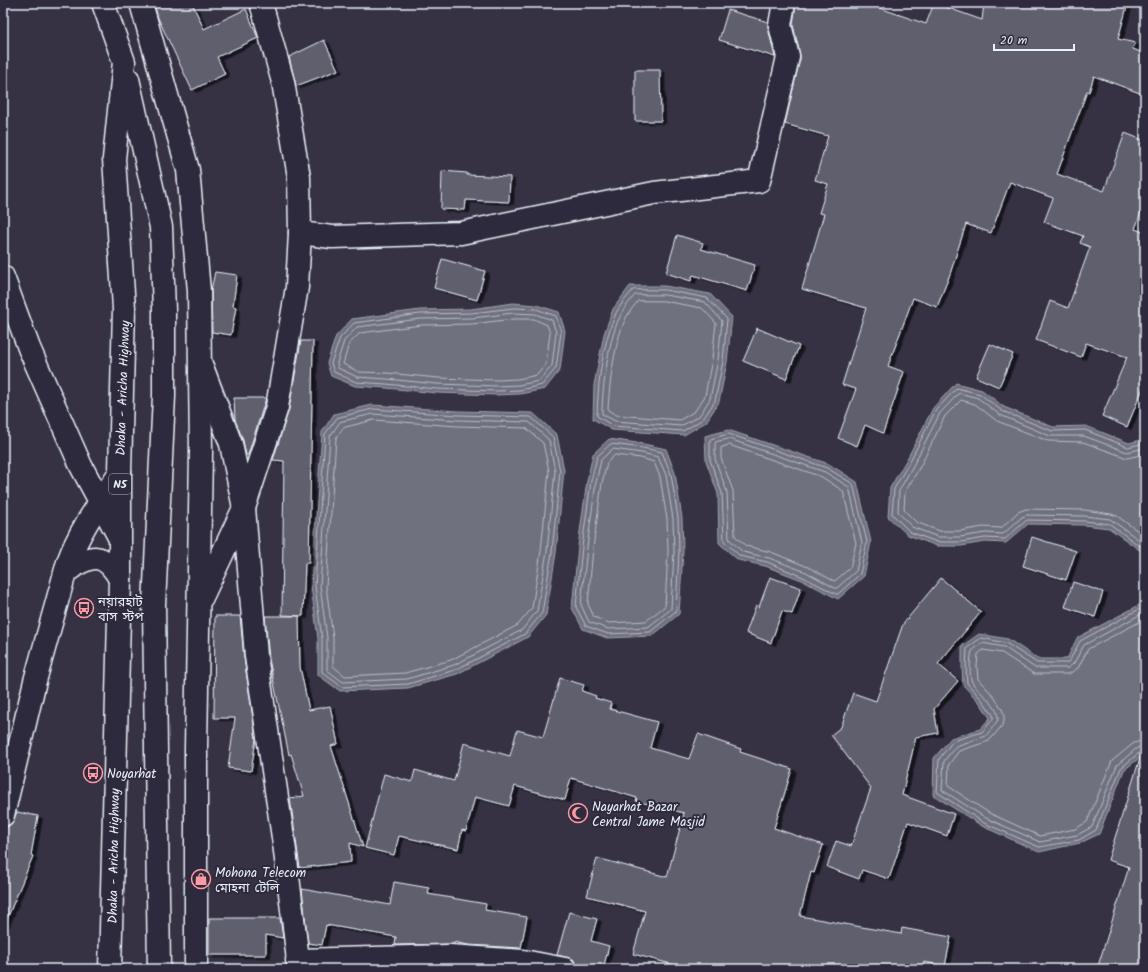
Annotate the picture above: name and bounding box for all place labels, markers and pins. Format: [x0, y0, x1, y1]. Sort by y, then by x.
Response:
place label: নয়ারহাট বাস স্টপ [97, 592, 144, 628]
bus stop icon: নয়ারহাট বাস স্টপ [73, 597, 95, 619]
bus stop icon: Noyarhat [82, 762, 104, 784]
place label: Noyarhat [107, 764, 157, 785]
place label: Nayarhat Bazar Central Jame Masjid [592, 797, 705, 833]
mosque icon: Nayarhat Bazar Central Jame Masjid [567, 802, 589, 824]
place label: Mohona Telecom মোহনা টেলি [215, 863, 306, 899]
shop icon: Mohona Telecom মোহনা টেলি [190, 868, 212, 890]

